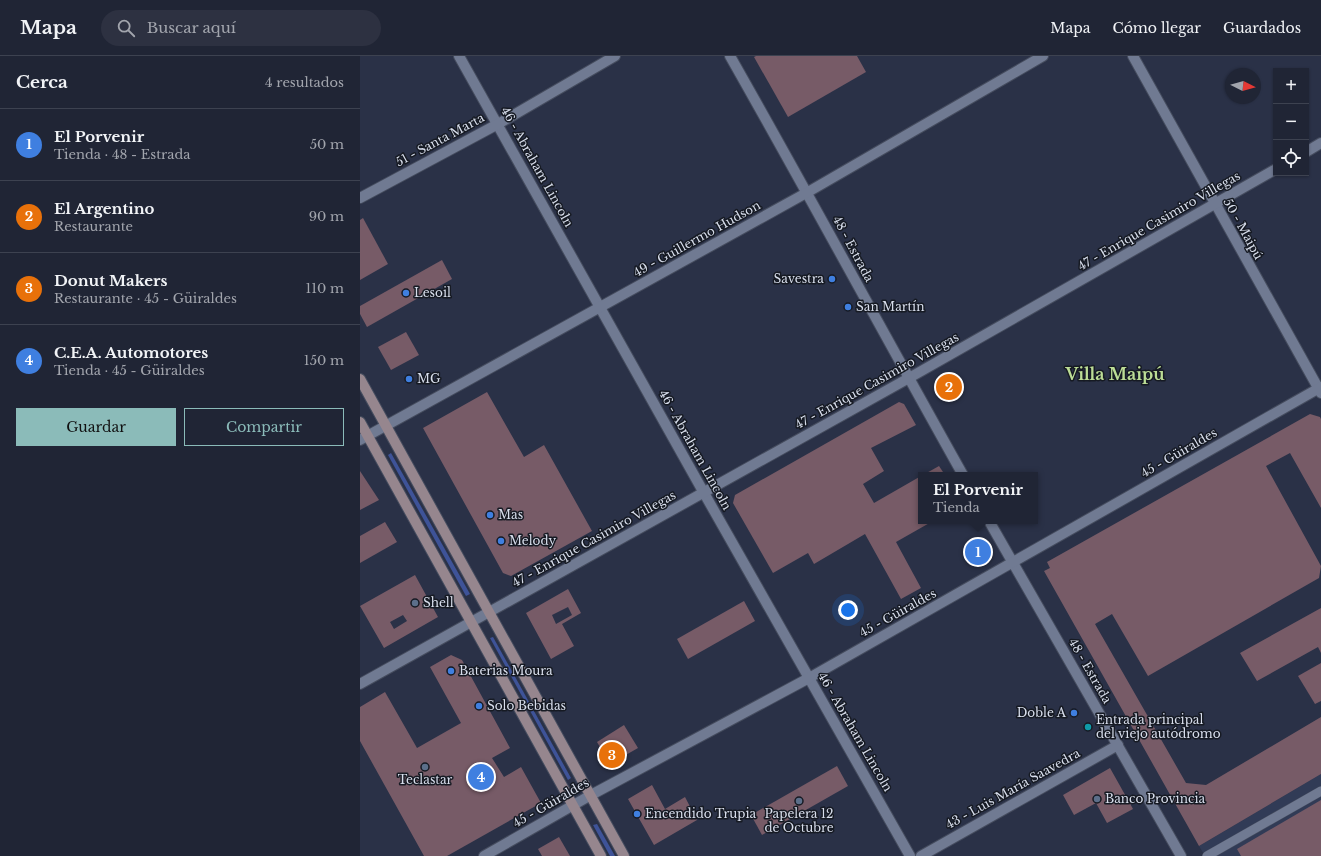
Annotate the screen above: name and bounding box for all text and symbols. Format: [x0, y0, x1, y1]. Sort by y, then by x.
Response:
search box [101, 10, 381, 46]
text: Mapa [20, 16, 77, 39]
icon: search [115, 17, 137, 39]
text: Buscar aquí [147, 18, 236, 37]
text: Mapa [1050, 19, 1090, 37]
text: Cómo llegar [1112, 19, 1201, 37]
text: Guardados [1223, 19, 1301, 37]
north arrow [1225, 68, 1261, 104]
map controls [1273, 68, 1309, 176]
button: + [1273, 68, 1309, 104]
text: Cerca [16, 72, 68, 93]
text: 4 resultados [265, 74, 344, 91]
street label: 46 - Abraham Lincoln [498, 104, 577, 229]
button: − [1273, 104, 1309, 140]
street label: 51 - Santa Marta [393, 110, 487, 169]
text: El Porvenir [54, 127, 144, 146]
text: 1 [26, 136, 32, 153]
text: 50 m [310, 136, 344, 153]
button: locate [1273, 140, 1309, 176]
text: Tienda · 48 - Estrada [54, 146, 190, 163]
street label: 47 - Enrique Casimiro Villegas [1075, 168, 1243, 273]
street label: 50 - Maipú [1220, 195, 1266, 262]
street label: 49 - Guillermo Hudson [631, 197, 763, 280]
text: El Argentino [54, 199, 154, 218]
text: 2 [25, 208, 33, 225]
text: 90 m [309, 208, 344, 225]
street label: 48 - Estrada [830, 213, 877, 285]
text: Restaurante [54, 218, 133, 235]
text: Donut Makers [54, 271, 168, 290]
place label: Savestra [774, 271, 824, 286]
marker: Savestra [827, 274, 837, 284]
text: 3 [25, 280, 33, 297]
text: 110 m [305, 280, 344, 297]
place label: Lesoil [414, 285, 451, 300]
marker: Lesoil [401, 288, 411, 298]
text: Restaurante · 45 - Güiraldes [54, 290, 237, 307]
place label: San Martín [856, 299, 924, 314]
marker: San Martín [843, 302, 853, 312]
street label: 47 - Enrique Casimiro Villegas [792, 329, 961, 432]
text: C.E.A. Automotores [54, 343, 208, 362]
text: 4 [25, 352, 33, 369]
text: 150 m [304, 352, 344, 369]
text: Tienda · 45 - Güiraldes [54, 362, 205, 379]
district label: Villa Maipú [1065, 364, 1165, 384]
place label: MG [417, 371, 441, 386]
pin: 2 [936, 372, 962, 402]
marker: MG [404, 374, 414, 384]
street label: 46 - Abraham Lincoln [656, 387, 735, 512]
button: Guardar [16, 408, 176, 446]
button: Compartir [184, 408, 344, 446]
street label: 45 - Güiraldes [1138, 425, 1220, 480]
popup [918, 472, 1038, 524]
text: El Porvenir [933, 480, 1023, 499]
street label: 47 - Enrique Casimiro Villegas [509, 487, 678, 590]
text: Tienda [933, 499, 980, 516]
place label: Mas [498, 507, 523, 522]
marker: Mas [485, 510, 495, 520]
place label: Melody [509, 533, 556, 548]
marker: Melody [496, 536, 506, 546]
pin: 1 [965, 537, 991, 567]
street label: 45 - Güiraldes [857, 585, 939, 640]
place label: Shell [423, 595, 454, 610]
marker: Shell [410, 598, 420, 608]
your location [838, 600, 858, 620]
street label: 48 - Estrada [1066, 636, 1115, 706]
place label: Baterias Moura [459, 663, 553, 678]
marker: Baterias Moura [446, 666, 456, 676]
street label: 46 - Abraham Lincoln [815, 670, 896, 794]
place label: Solo Bebidas [487, 698, 566, 713]
marker: Solo Bebidas [474, 701, 484, 711]
place label: Doble A [1017, 705, 1067, 720]
marker: Doble A [1069, 708, 1079, 718]
place label: Entrada principal del viejo autódromo [1096, 712, 1221, 741]
marker: Entrada principal del viejo autódromo [1083, 722, 1093, 732]
pin: 3 [599, 740, 625, 770]
street label: 43 - Luis María Saavedra [943, 745, 1083, 832]
marker: Teclastar [420, 762, 430, 772]
pin: 4 [468, 762, 494, 792]
place label: Teclastar [398, 772, 453, 787]
street label: 45 - Güiraldes [510, 775, 592, 830]
place label: Banco Provincia [1105, 791, 1205, 806]
marker: Banco Provincia [1092, 794, 1102, 804]
marker: Papelera 12 de Octubre [794, 796, 804, 806]
place label: Encendido Trupia [645, 806, 757, 821]
place label: Papelera 12 de Octubre [764, 806, 834, 835]
marker: Encendido Trupia [632, 809, 642, 819]

